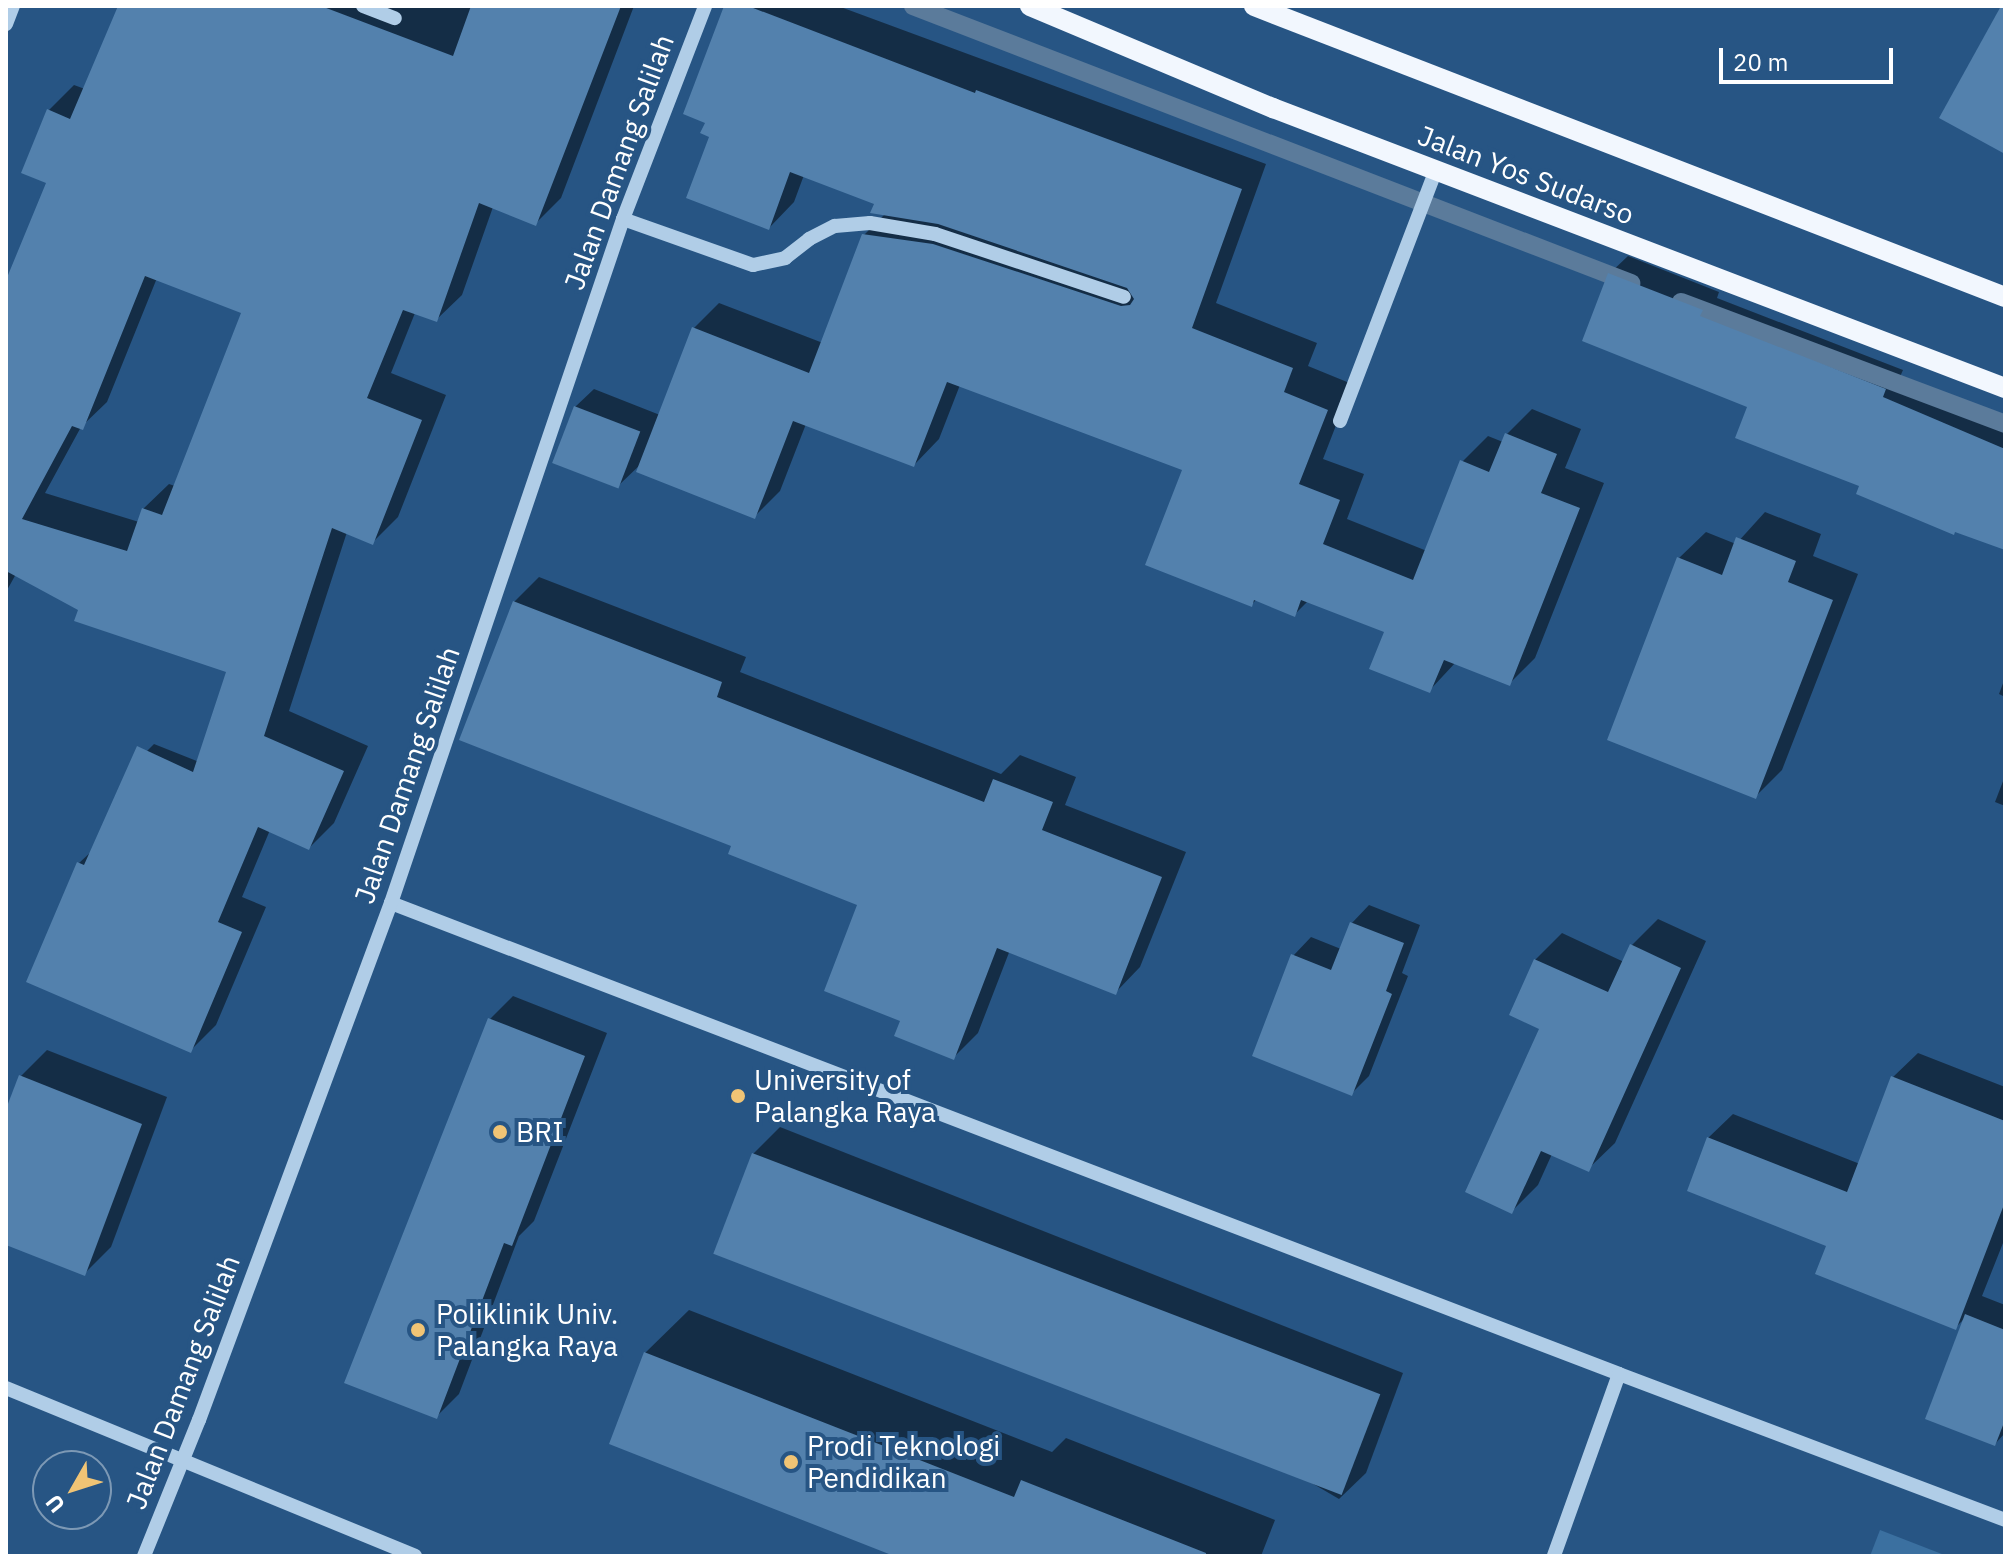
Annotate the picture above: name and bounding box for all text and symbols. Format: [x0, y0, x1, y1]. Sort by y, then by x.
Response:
street label: Jalan Damang Salilah [557, 30, 681, 294]
scale bar [1723, 32, 1897, 82]
text: 20 m [1733, 46, 1788, 78]
street label: Jalan Yos Sudarso [1413, 118, 1639, 232]
street label: Jalan Damang Salilah [347, 642, 467, 908]
place label: University of Palangka Raya [754, 1063, 936, 1129]
marker: University of Palangka Raya [729, 1087, 747, 1105]
place label: BRI [516, 1115, 563, 1149]
marker: BRI [491, 1123, 509, 1141]
street label: Jalan Damang Salilah [119, 1250, 247, 1514]
place label: Poliklinik Univ. Palangka Raya [436, 1297, 618, 1363]
marker: Poliklinik Univ. Palangka Raya [407, 1319, 429, 1341]
place label: Prodi Teknologi Pendidikan [807, 1429, 1000, 1495]
north arrow [32, 1450, 112, 1530]
marker: Prodi Teknologi Pendidikan [782, 1453, 800, 1471]
text: U [38, 1489, 71, 1519]

